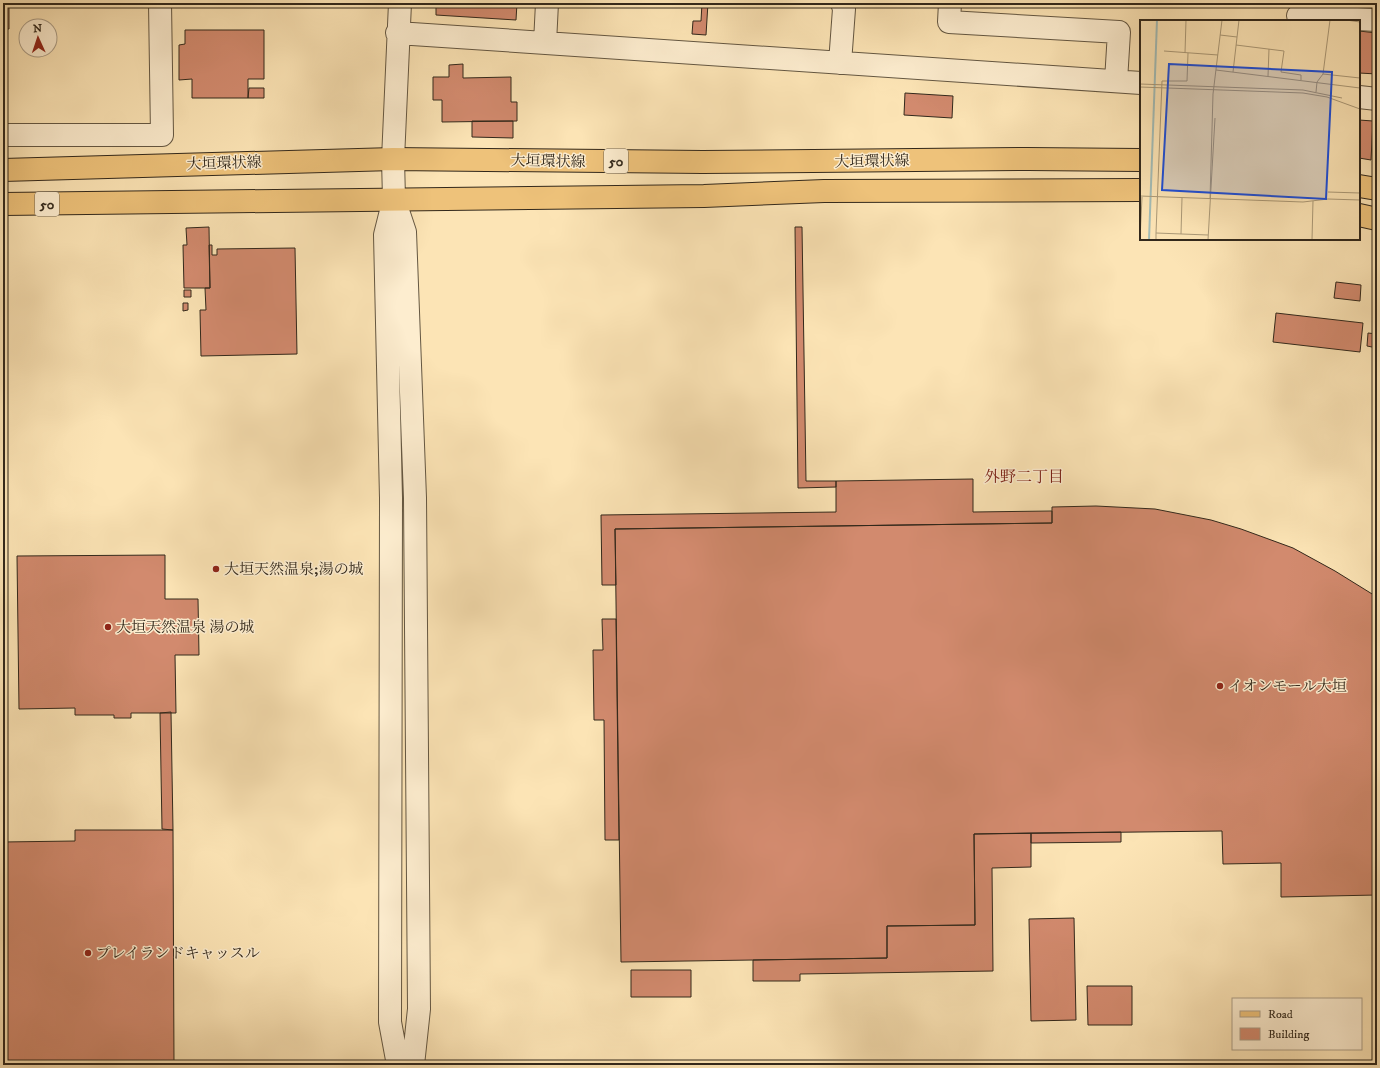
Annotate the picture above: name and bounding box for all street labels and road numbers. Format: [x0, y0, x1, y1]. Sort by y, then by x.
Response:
road number: 50 [604, 149, 628, 173]
street label: 大垣環状線 [510, 151, 586, 172]
street label: 大垣環状線 [834, 151, 910, 172]
street label: 大垣環状線 [186, 153, 262, 174]
road number: 50 [35, 192, 59, 216]

